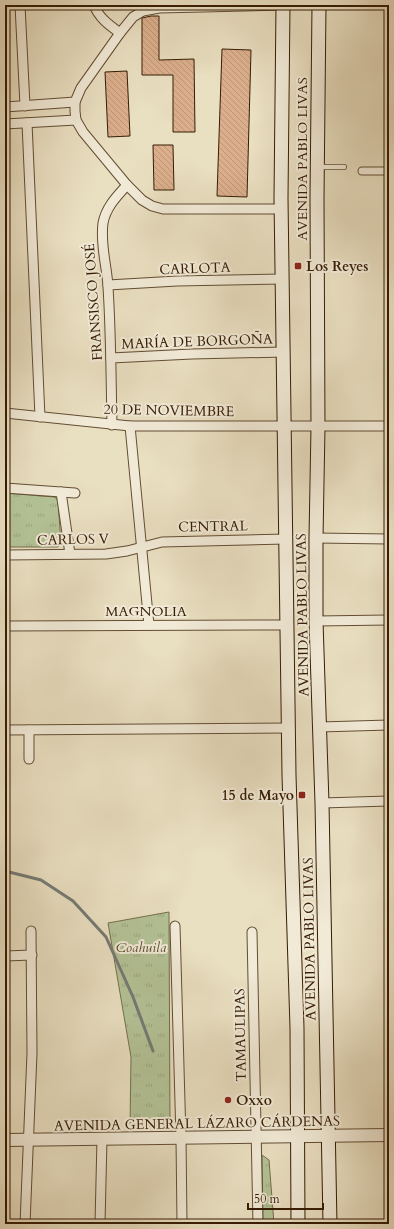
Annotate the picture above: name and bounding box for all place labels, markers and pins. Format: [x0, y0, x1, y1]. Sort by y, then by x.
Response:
place label: Los Reyes [306, 257, 368, 276]
marker: Los Reyes [293, 261, 303, 271]
place label: 15 de Mayo [221, 786, 294, 805]
marker: 15 de Mayo [297, 790, 307, 800]
place label: Oxxo [236, 1091, 272, 1110]
marker: Oxxo [223, 1095, 233, 1105]

